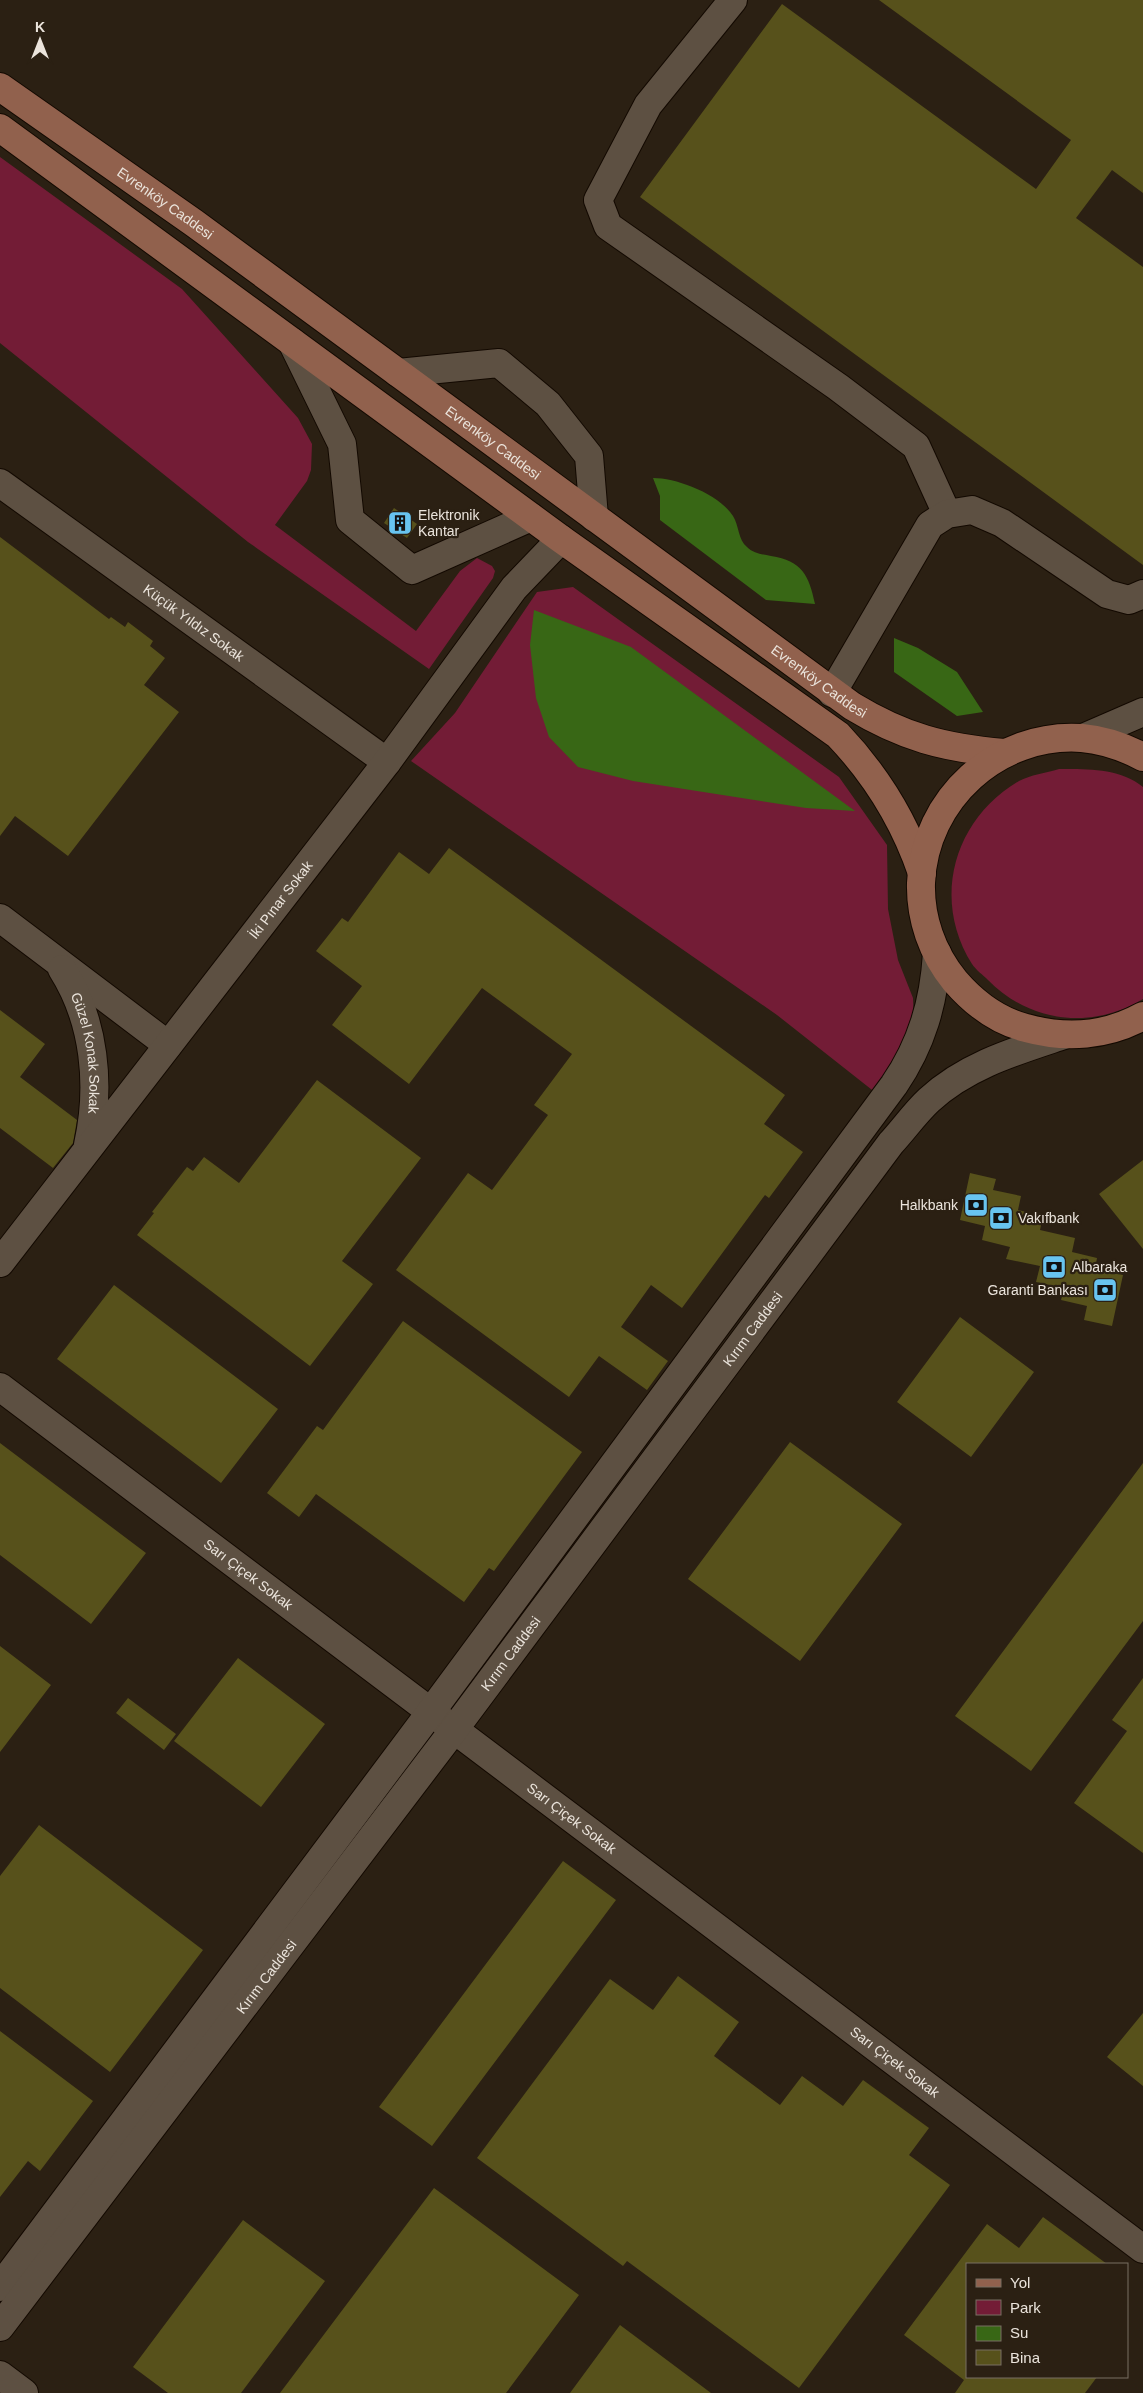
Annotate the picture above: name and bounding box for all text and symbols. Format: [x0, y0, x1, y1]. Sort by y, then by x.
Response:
north arrow [15, 15, 65, 65]
text: K [35, 19, 45, 35]
street label: Evrenköy Caddesi [114, 164, 216, 242]
street label: Evrenköy Caddesi [443, 402, 544, 483]
place label: Elektronik Kantar [418, 507, 480, 539]
building icon: Elektronik Kantar [387, 510, 413, 536]
street label: Küçük Yıldız Sokak [140, 581, 248, 665]
street label: Evrenköy Caddesi [768, 642, 870, 721]
street label: İki Pınar Sokak [245, 857, 316, 942]
street label: Güzel Konak Sokak [68, 990, 102, 1115]
bank icon: Halkbank [963, 1192, 989, 1218]
place label: Halkbank [900, 1197, 959, 1213]
bank icon: Vakıfbank [988, 1205, 1014, 1231]
place label: Vakıfbank [1018, 1210, 1080, 1226]
bank icon: Albaraka [1041, 1254, 1067, 1280]
place label: Albaraka [1072, 1259, 1127, 1275]
bank icon: Garanti Bankası [1092, 1277, 1118, 1303]
place label: Garanti Bankası [988, 1282, 1088, 1298]
street label: Kırım Caddesi [720, 1289, 785, 1369]
street label: Sarı Çiçek Sokak [201, 1536, 297, 1614]
street label: Kırım Caddesi [478, 1613, 544, 1694]
street label: Sarı Çiçek Sokak [524, 1779, 620, 1857]
street label: Kırım Caddesi [233, 1937, 299, 2017]
street label: Sarı Çiçek Sokak [847, 2023, 944, 2101]
legend [966, 2263, 1128, 2378]
text: Yol [1010, 2274, 1030, 2291]
text: Park [1010, 2299, 1041, 2316]
text: Su [1010, 2324, 1028, 2341]
text: Bina [1010, 2349, 1041, 2366]

